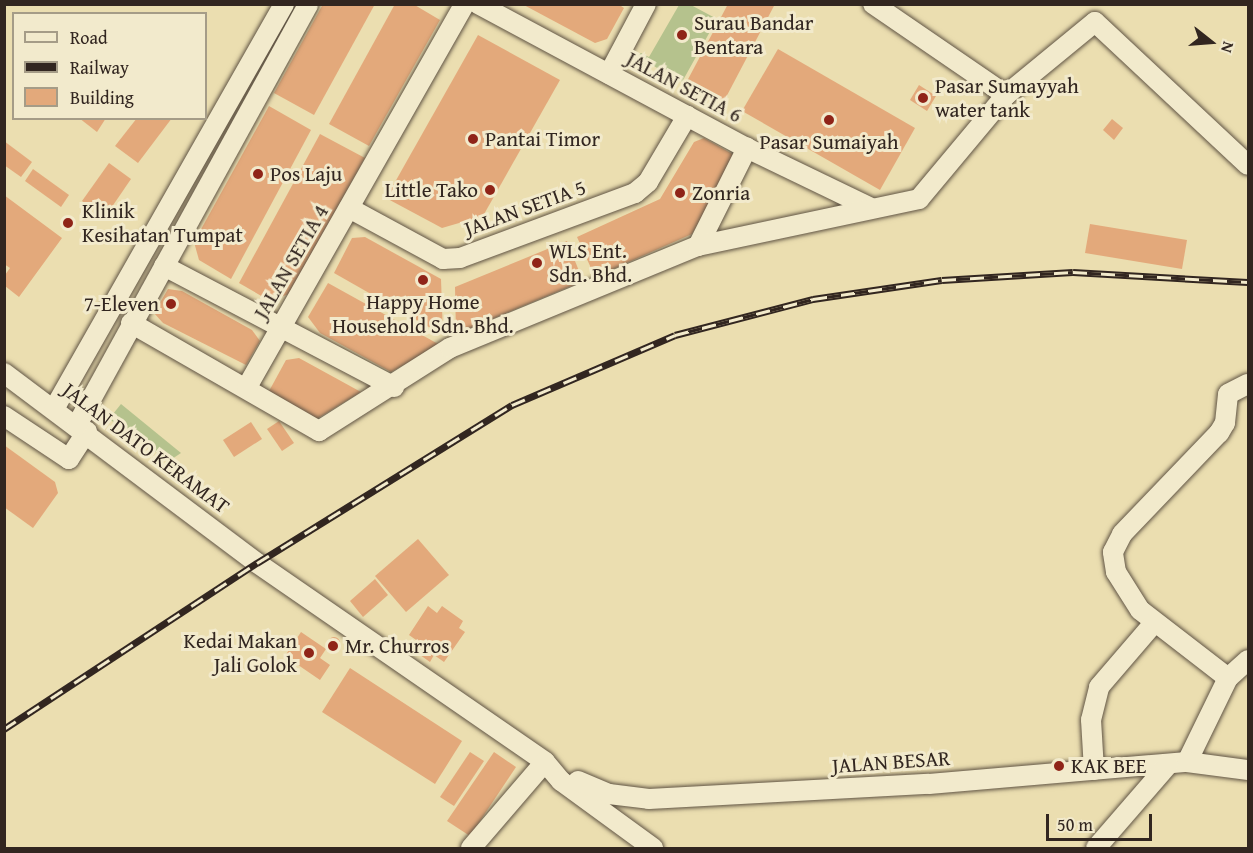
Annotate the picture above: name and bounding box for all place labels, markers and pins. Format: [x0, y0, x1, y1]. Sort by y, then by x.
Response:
place label: Surau Bandar Bentara [694, 10, 813, 60]
marker: Surau Bandar Bentara [675, 28, 689, 42]
place label: Pasar Sumayyah water tank [935, 73, 1079, 123]
marker: Pasar Sumayyah water tank [916, 91, 930, 105]
marker: Pasar Sumaiyah [822, 113, 836, 127]
place label: Pantai Timor [485, 126, 600, 152]
place label: Pasar Sumaiyah [759, 129, 899, 155]
marker: Pantai Timor [466, 132, 480, 146]
place label: Pos Laju [270, 161, 342, 187]
marker: Pos Laju [251, 167, 265, 181]
place label: Little Tako [385, 177, 478, 203]
place label: Zonria [692, 180, 750, 206]
marker: Little Tako [483, 183, 497, 197]
marker: Zonria [673, 186, 687, 200]
place label: Klinik Kesihatan Tumpat [82, 198, 243, 248]
marker: Klinik Kesihatan Tumpat [59, 214, 77, 232]
place label: WLS Ent. Sdn. Bhd. [549, 238, 632, 288]
marker: WLS Ent. Sdn. Bhd. [530, 256, 544, 270]
marker: Happy Home Household Sdn. Bhd. [416, 273, 430, 287]
place label: Happy Home Household Sdn. Bhd. [332, 289, 514, 339]
place label: 7-Eleven [84, 291, 159, 317]
marker: 7-Eleven [164, 297, 178, 311]
place label: Kedai Makan Jali Golok [184, 628, 297, 678]
place label: Mr. Churros [345, 633, 450, 659]
marker: Mr. Churros [326, 639, 340, 653]
marker: Kedai Makan Jali Golok [302, 646, 316, 660]
place label: KAK BEE [1071, 753, 1146, 779]
marker: KAK BEE [1052, 759, 1066, 773]

